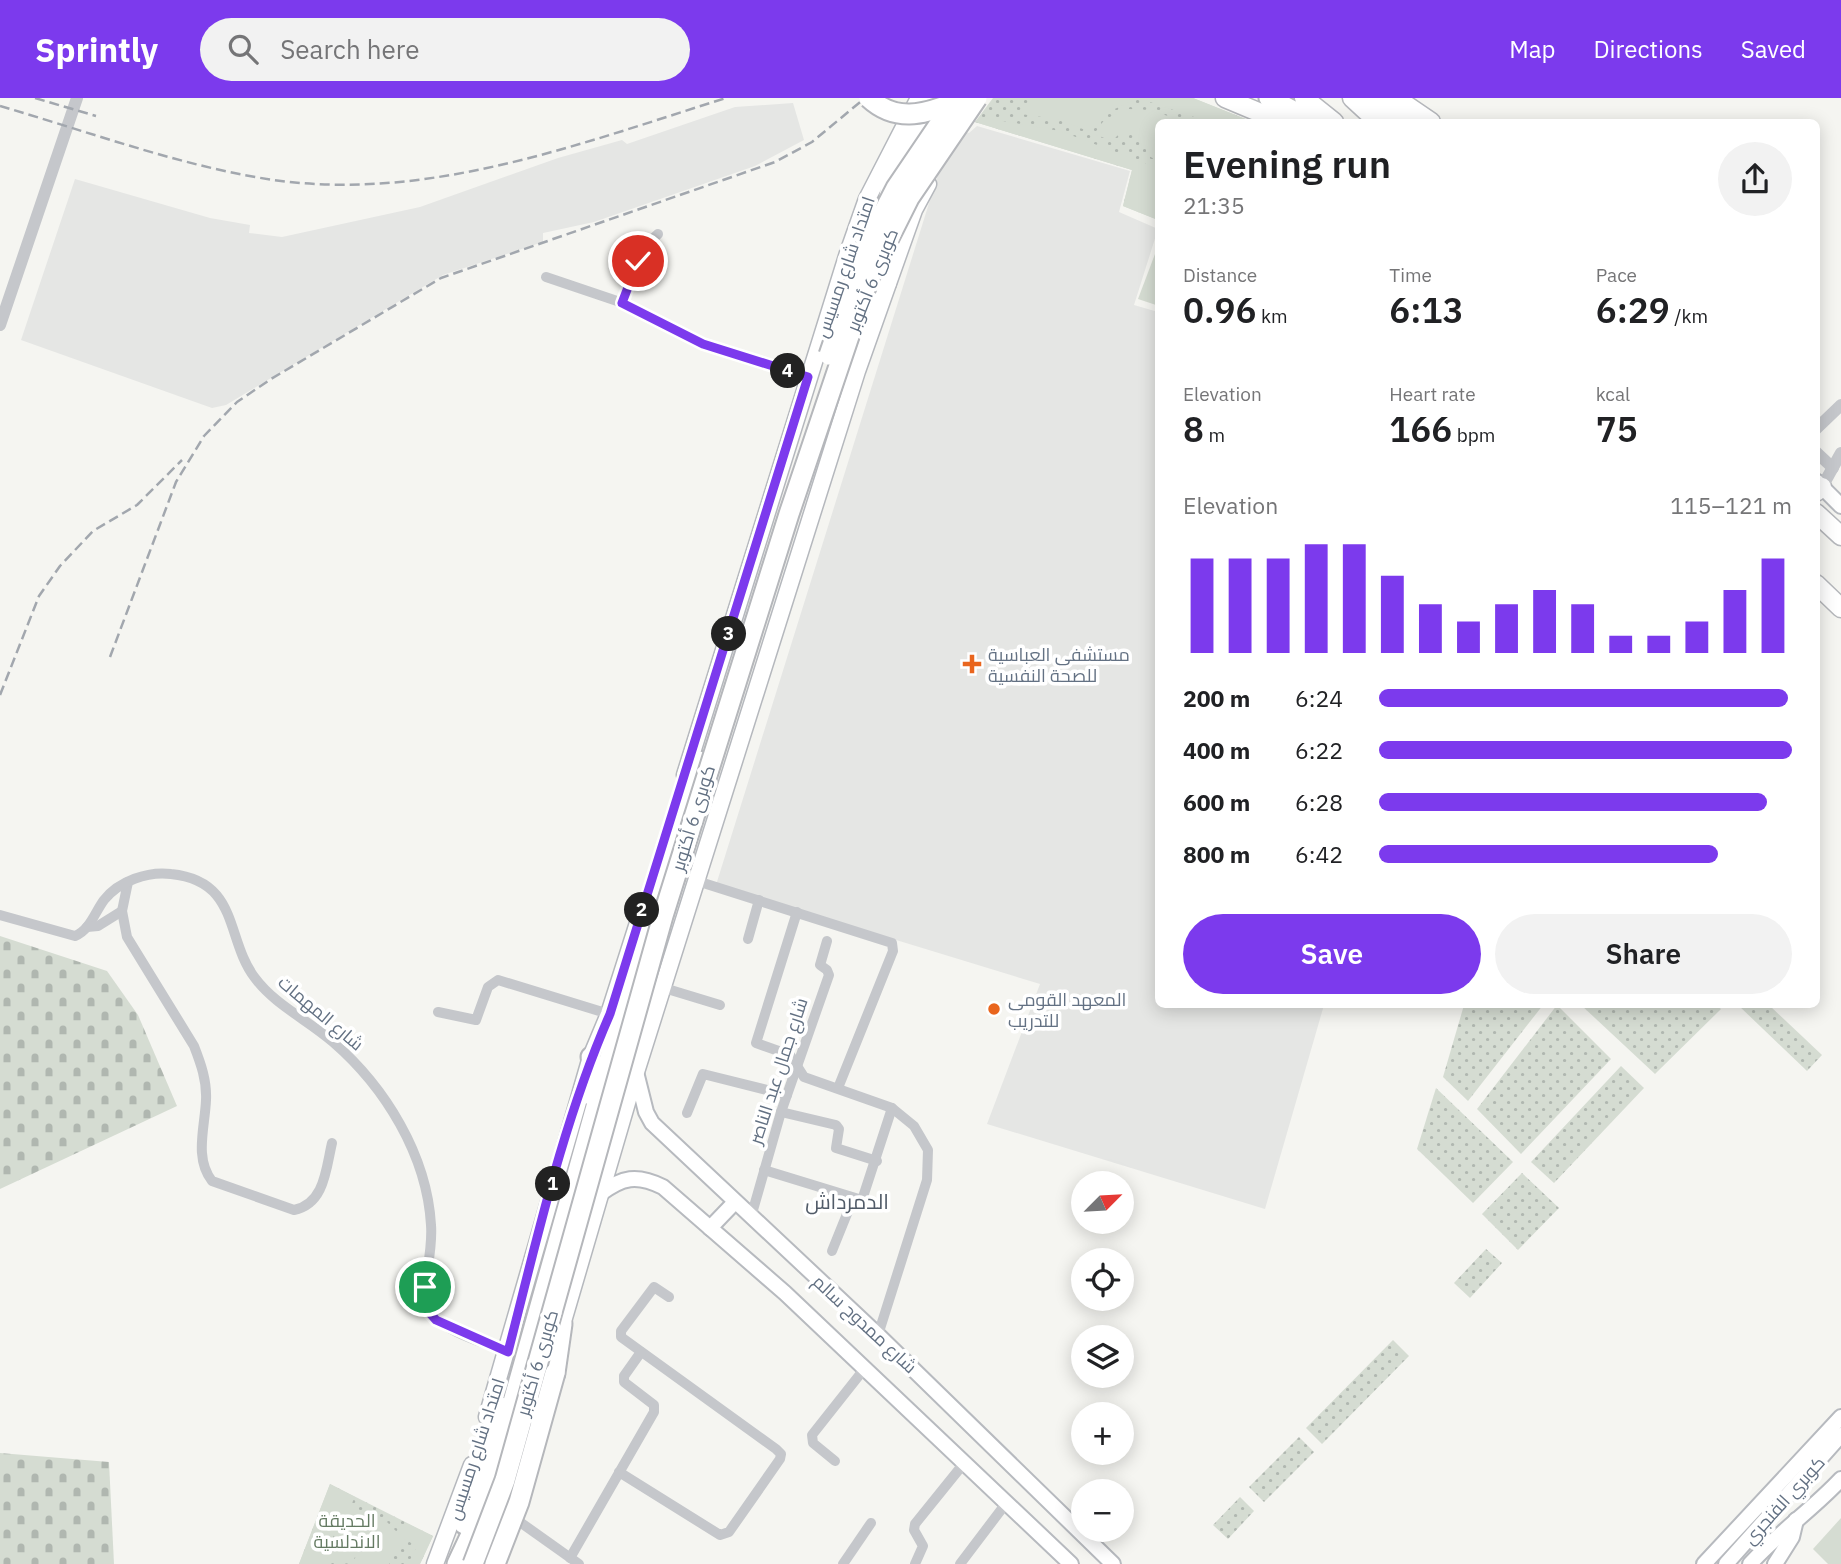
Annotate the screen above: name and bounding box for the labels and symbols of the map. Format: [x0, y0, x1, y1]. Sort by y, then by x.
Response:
street label: امتداد شارع رمسيس [810, 193, 881, 341]
street label: كوبرى 6 أكتوبر [840, 225, 903, 336]
pin [608, 231, 668, 291]
pin: 4 [770, 354, 806, 388]
pin: 3 [712, 616, 746, 652]
place label: مستشفى العباسية للصحة النفسية [988, 643, 1130, 687]
marker: مستشفى العباسية للصحة النفسية [962, 654, 982, 674]
street label: كوبرى 6 أكتوبر [666, 762, 720, 875]
pin: 2 [624, 892, 660, 928]
street label: شارع المهمات [273, 971, 368, 1056]
place label: المعهد القومى للتدريب [1008, 988, 1126, 1032]
street label: شارع جمال عبد الناصر [743, 995, 813, 1148]
marker: المعهد القومى للتدريب [986, 1001, 1002, 1017]
pin: 1 [536, 1166, 570, 1202]
north arrow [1071, 1171, 1134, 1234]
district label: الدمرداش [805, 1187, 889, 1215]
pin [395, 1257, 455, 1317]
street label: شارع ممدوح سالم [807, 1270, 922, 1379]
street label: كوبرى 6 أكتوبر [511, 1307, 563, 1420]
street label: امتداد شارع رمسيس [442, 1375, 511, 1523]
street label: كوبري الفنجري [1738, 1451, 1832, 1551]
park label: الحديقة الاندلسية [314, 1509, 381, 1553]

